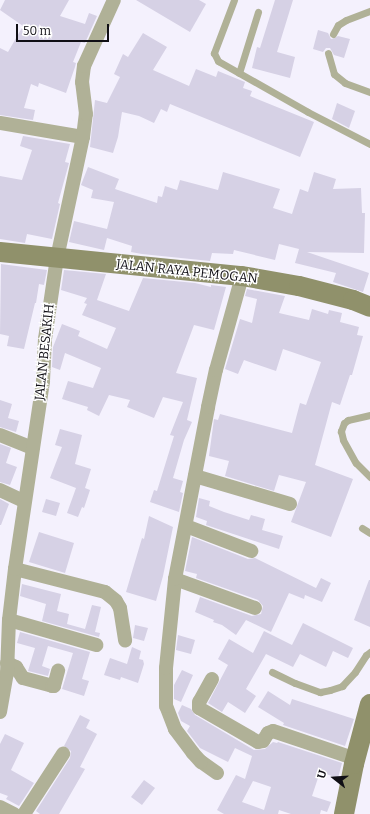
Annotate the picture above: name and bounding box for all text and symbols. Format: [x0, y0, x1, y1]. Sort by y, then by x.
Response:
scale bar [18, 16, 111, 42]
text: 50 m [23, 24, 51, 38]
street label: JALAN RAYA PEMOGAN [116, 257, 258, 287]
street label: JALAN BESAKIH [32, 303, 58, 401]
north arrow [314, 758, 354, 798]
text: U [315, 769, 329, 780]

